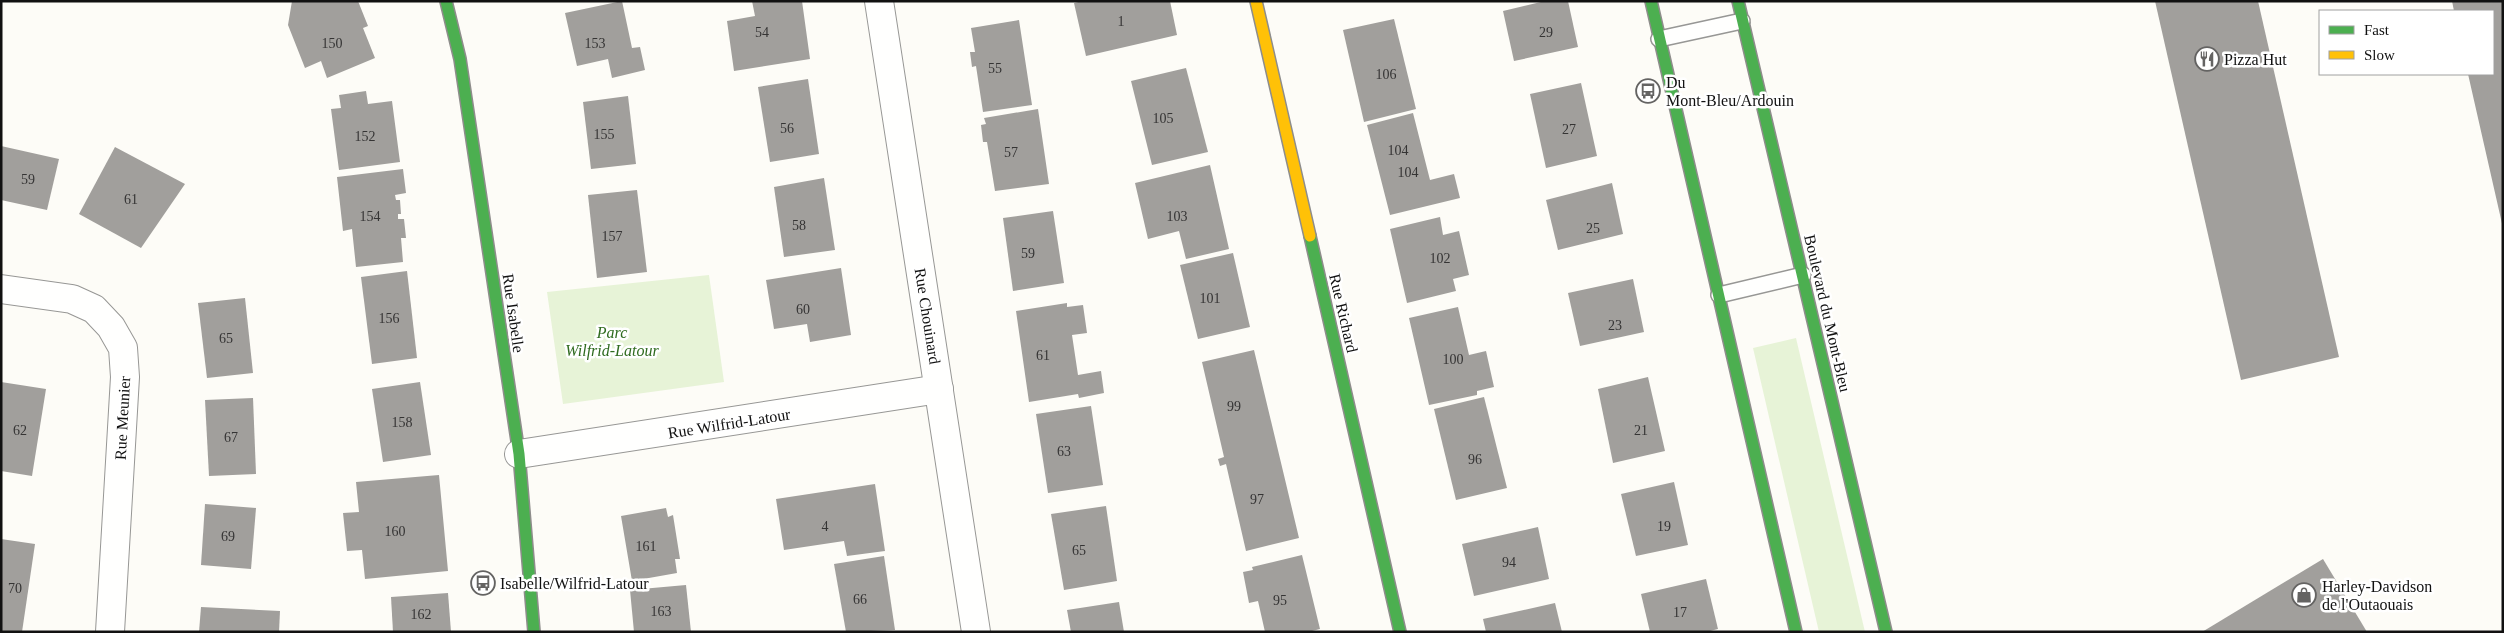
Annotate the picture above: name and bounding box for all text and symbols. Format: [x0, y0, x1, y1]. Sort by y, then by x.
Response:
legend [2319, 10, 2494, 75]
house number: 1 [1118, 14, 1125, 29]
text: Fast [2364, 22, 2390, 38]
house number: 54 [755, 25, 769, 40]
house number: 29 [1539, 25, 1553, 40]
house number: 150 [322, 36, 343, 51]
house number: 153 [585, 36, 606, 51]
restaurant icon: Pizza Hut [2194, 46, 2220, 72]
text: Slow [2364, 47, 2395, 63]
place label: Pizza Hut [2224, 51, 2287, 68]
house number: 55 [988, 61, 1002, 76]
house number: 106 [1376, 67, 1397, 82]
place label: Du Mont-Bleu/Ardouin [1666, 74, 1794, 109]
bus stop icon: Du Mont-Bleu/Ardouin [1635, 78, 1661, 104]
house number: 105 [1153, 111, 1174, 126]
house number: 56 [780, 121, 794, 136]
house number: 27 [1562, 122, 1576, 137]
house number: 155 [594, 127, 615, 142]
house number: 152 [355, 129, 376, 144]
house number: 104 [1388, 143, 1409, 158]
house number: 57 [1004, 145, 1018, 160]
house number: 104 [1398, 165, 1419, 180]
house number: 59 [21, 172, 35, 187]
house number: 61 [124, 192, 138, 207]
house number: 154 [360, 209, 381, 224]
house number: 103 [1167, 209, 1188, 224]
house number: 58 [792, 218, 806, 233]
house number: 25 [1586, 221, 1600, 236]
house number: 157 [602, 229, 623, 244]
street label: Boulevard du Mont-Bleu [1801, 233, 1854, 393]
house number: 59 [1021, 246, 1035, 261]
house number: 102 [1430, 251, 1451, 266]
street label: Rue Chouinard [911, 267, 944, 365]
street label: Rue Richard [1326, 272, 1361, 354]
street label: Rue Isabelle [500, 273, 527, 354]
house number: 101 [1200, 291, 1221, 306]
house number: 60 [796, 302, 810, 317]
house number: 156 [379, 311, 400, 326]
house number: 23 [1608, 318, 1622, 333]
park label: Parc Wilfrid-Latour [565, 324, 659, 360]
house number: 65 [219, 331, 233, 346]
house number: 61 [1036, 348, 1050, 363]
house number: 100 [1443, 352, 1464, 367]
street label: Rue Meunier [112, 375, 133, 460]
house number: 99 [1227, 399, 1241, 414]
street label: Rue Wilfrid-Latour [667, 405, 792, 442]
house number: 158 [392, 415, 413, 430]
house number: 62 [13, 423, 27, 438]
house number: 21 [1634, 423, 1648, 438]
house number: 67 [224, 430, 238, 445]
house number: 63 [1057, 444, 1071, 459]
house number: 96 [1468, 452, 1482, 467]
house number: 97 [1250, 492, 1264, 507]
house number: 4 [822, 519, 829, 534]
house number: 19 [1657, 519, 1671, 534]
house number: 160 [385, 524, 406, 539]
house number: 69 [221, 529, 235, 544]
house number: 161 [636, 539, 657, 554]
house number: 65 [1072, 543, 1086, 558]
house number: 94 [1502, 555, 1516, 570]
bus stop icon: Isabelle/Wilfrid-Latour [470, 570, 496, 596]
place label: Isabelle/Wilfrid-Latour [500, 575, 649, 592]
place label: Harley-Davidson de l'Outaouais [2322, 578, 2432, 613]
house number: 70 [8, 581, 22, 596]
shop icon: Harley-Davidson de l'Outaouais [2291, 582, 2317, 608]
house number: 66 [853, 592, 867, 607]
house number: 95 [1273, 593, 1287, 608]
house number: 163 [651, 604, 672, 619]
house number: 17 [1673, 605, 1687, 620]
house number: 162 [411, 607, 432, 622]

